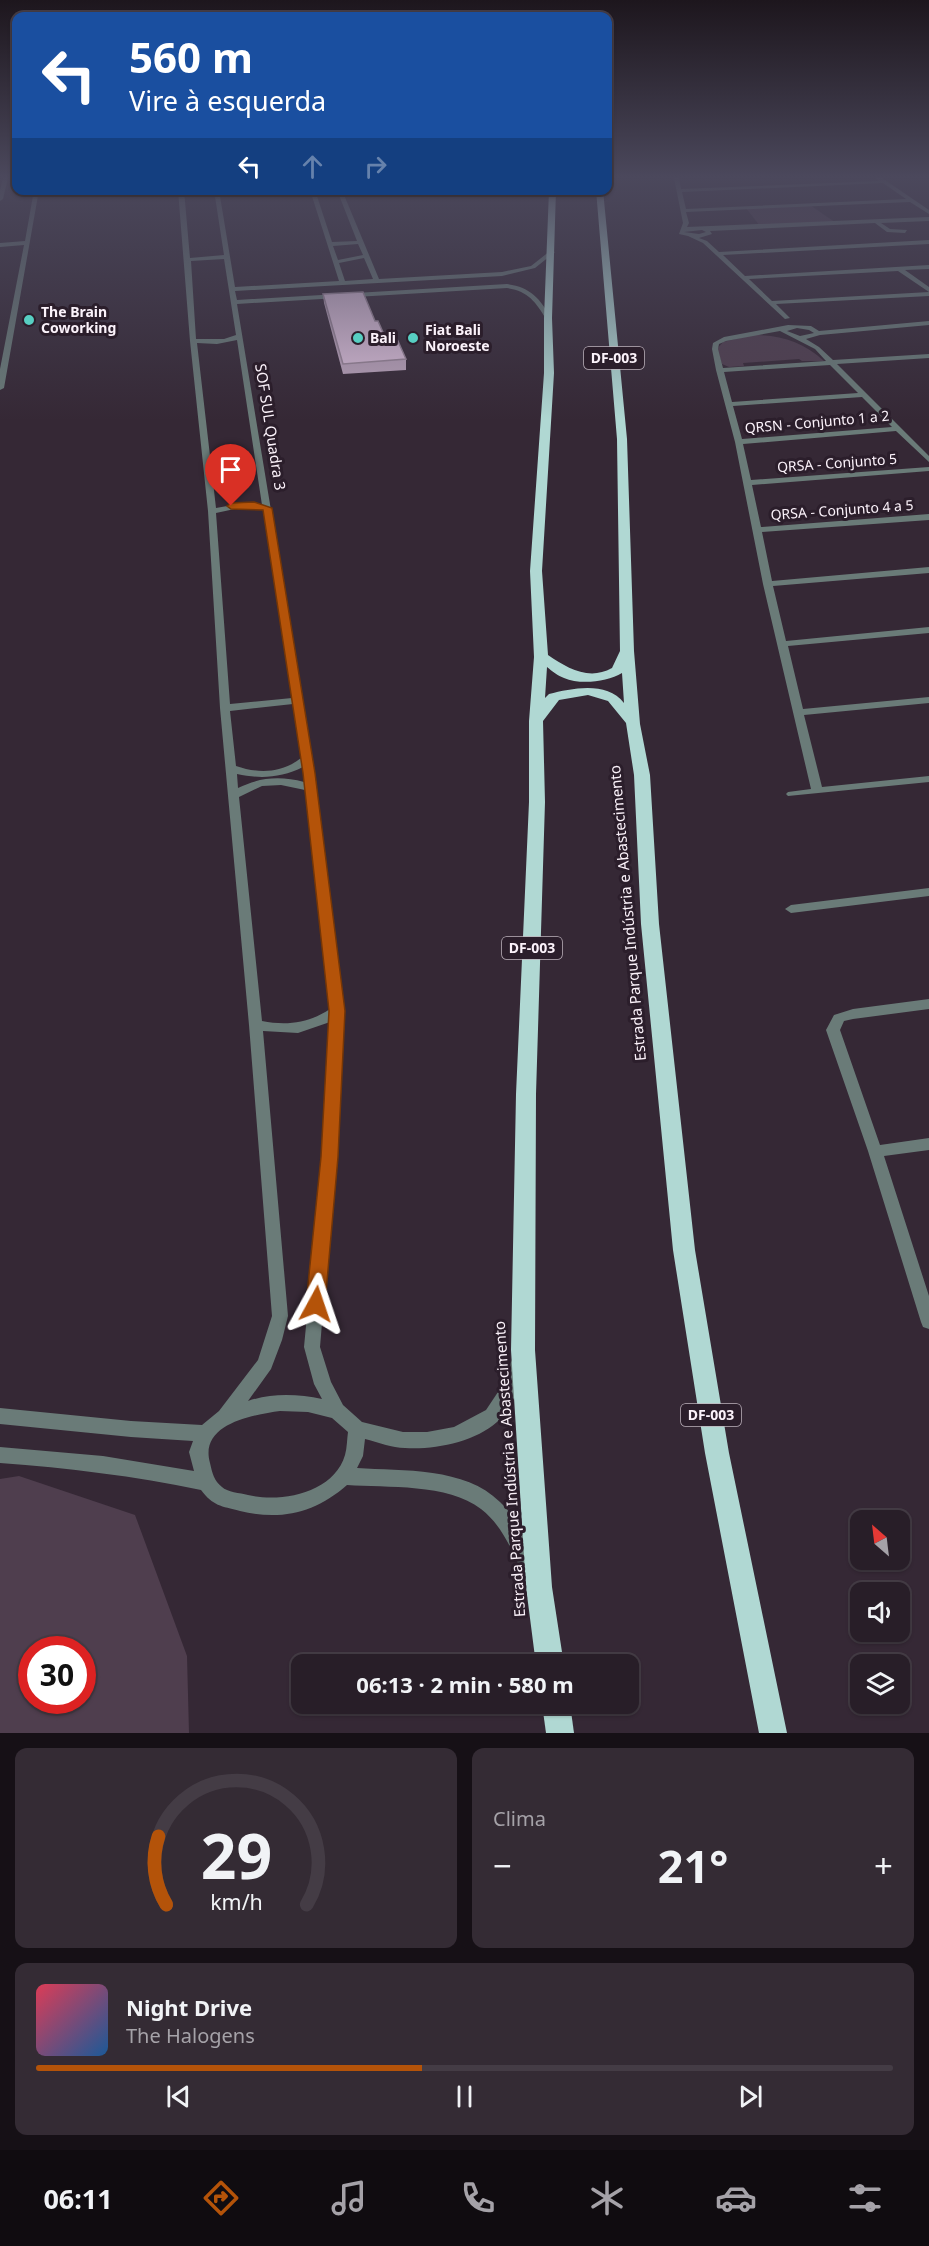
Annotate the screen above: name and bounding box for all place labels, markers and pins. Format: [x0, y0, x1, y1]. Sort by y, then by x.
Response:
place label: The Brain Coworking [41, 302, 116, 337]
marker: The Brain Coworking [22, 313, 36, 327]
place label: Fiat Bali Noroeste [425, 320, 490, 355]
place label: Bali [370, 328, 396, 347]
marker: Bali [351, 331, 365, 345]
marker: Fiat Bali Noroeste [406, 331, 420, 345]
pin [205, 444, 256, 506]

